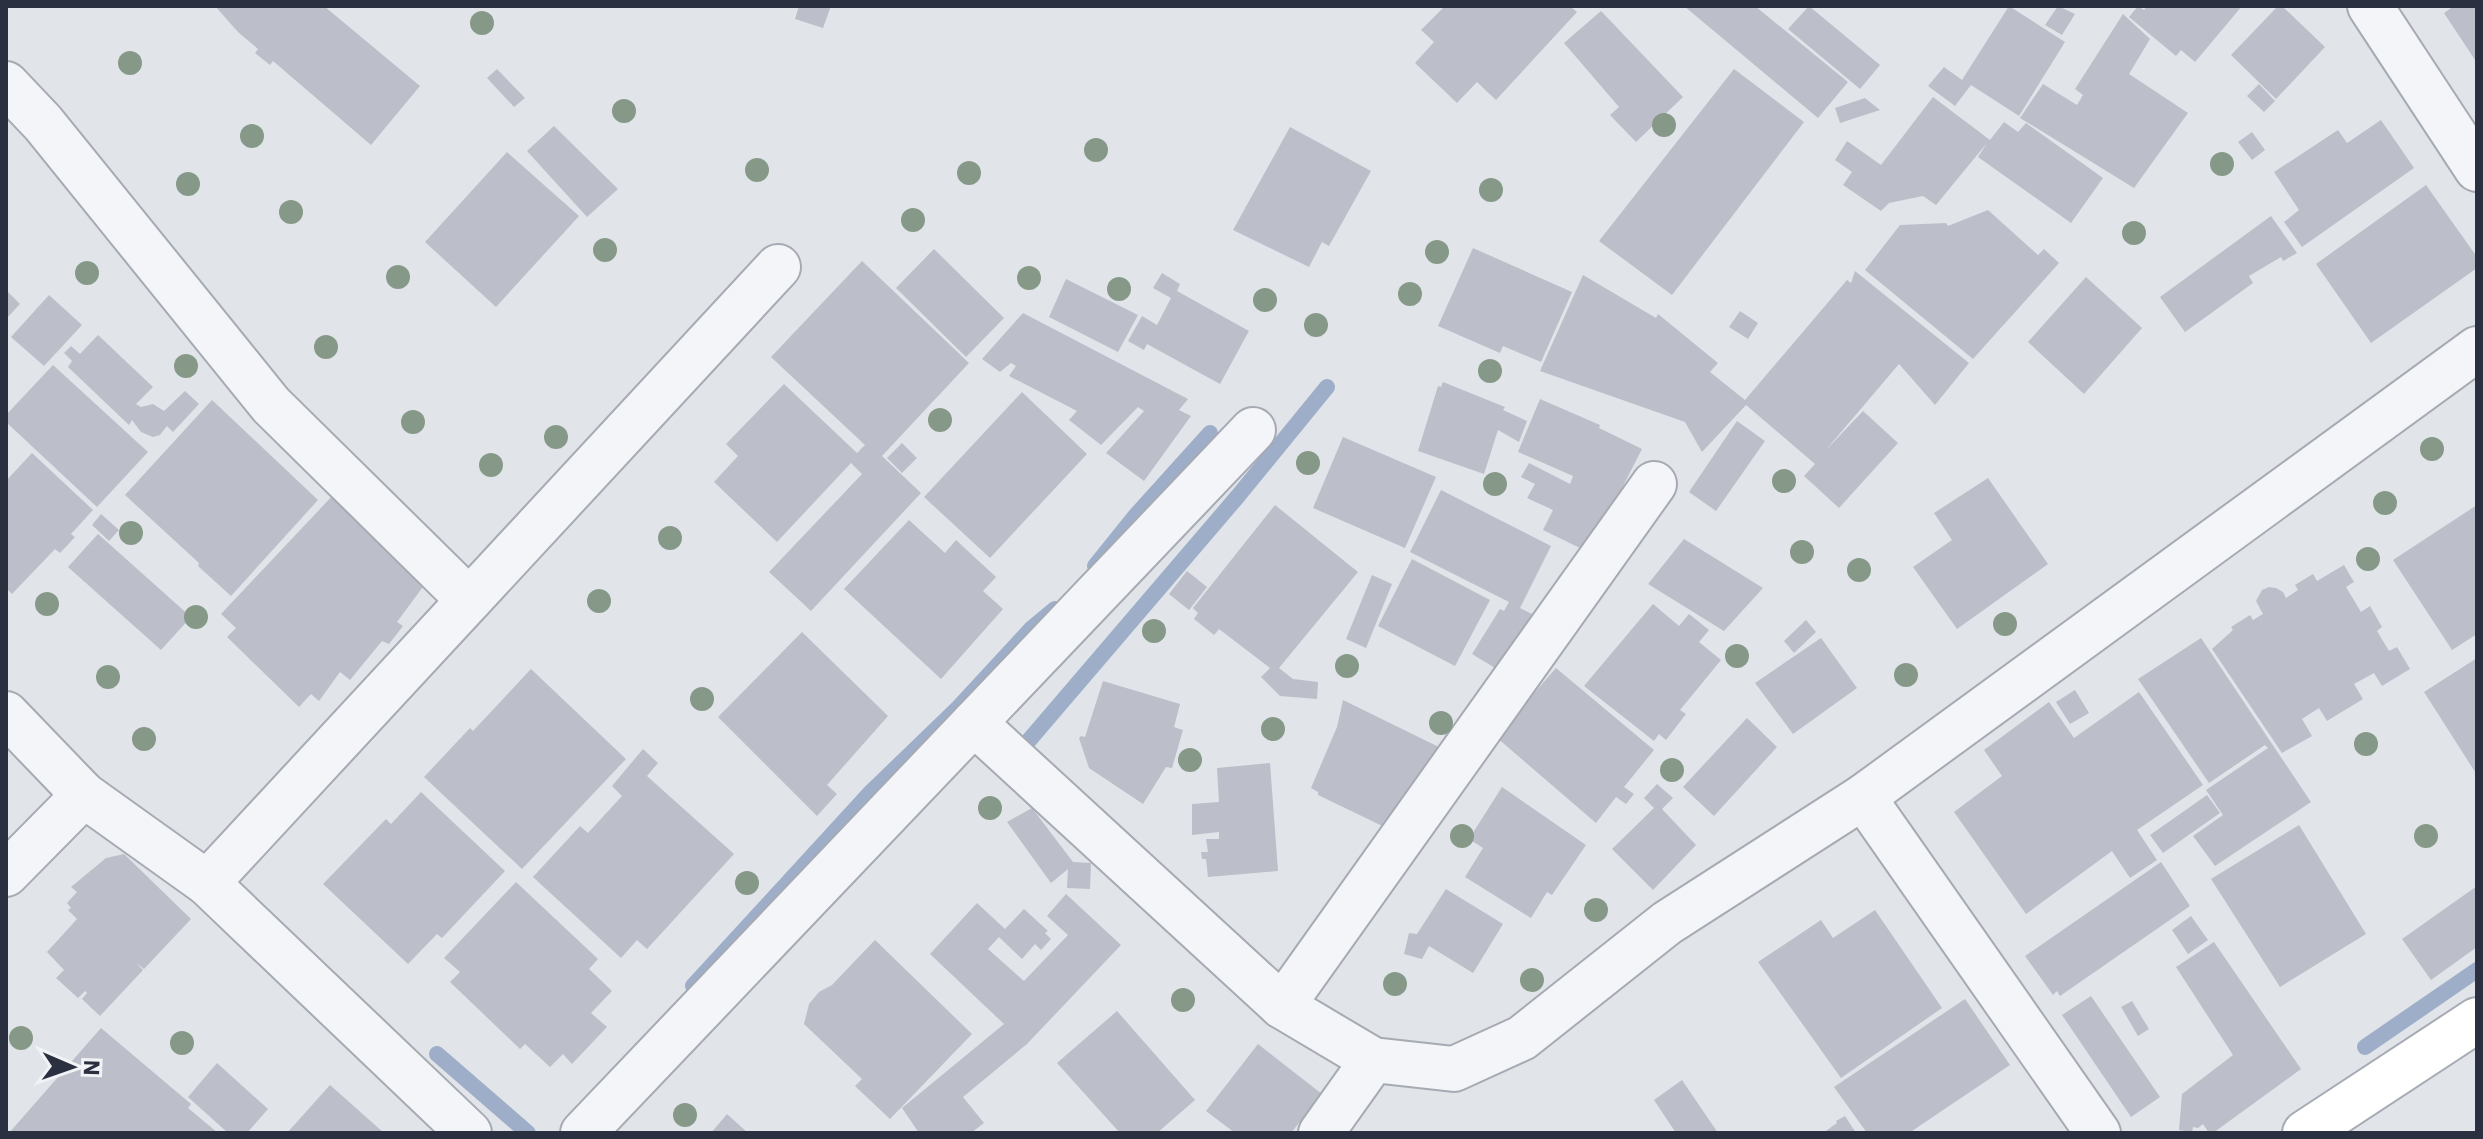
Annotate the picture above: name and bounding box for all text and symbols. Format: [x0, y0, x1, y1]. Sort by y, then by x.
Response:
north arrow [32, 1027, 112, 1107]
text: N [78, 1059, 107, 1076]

